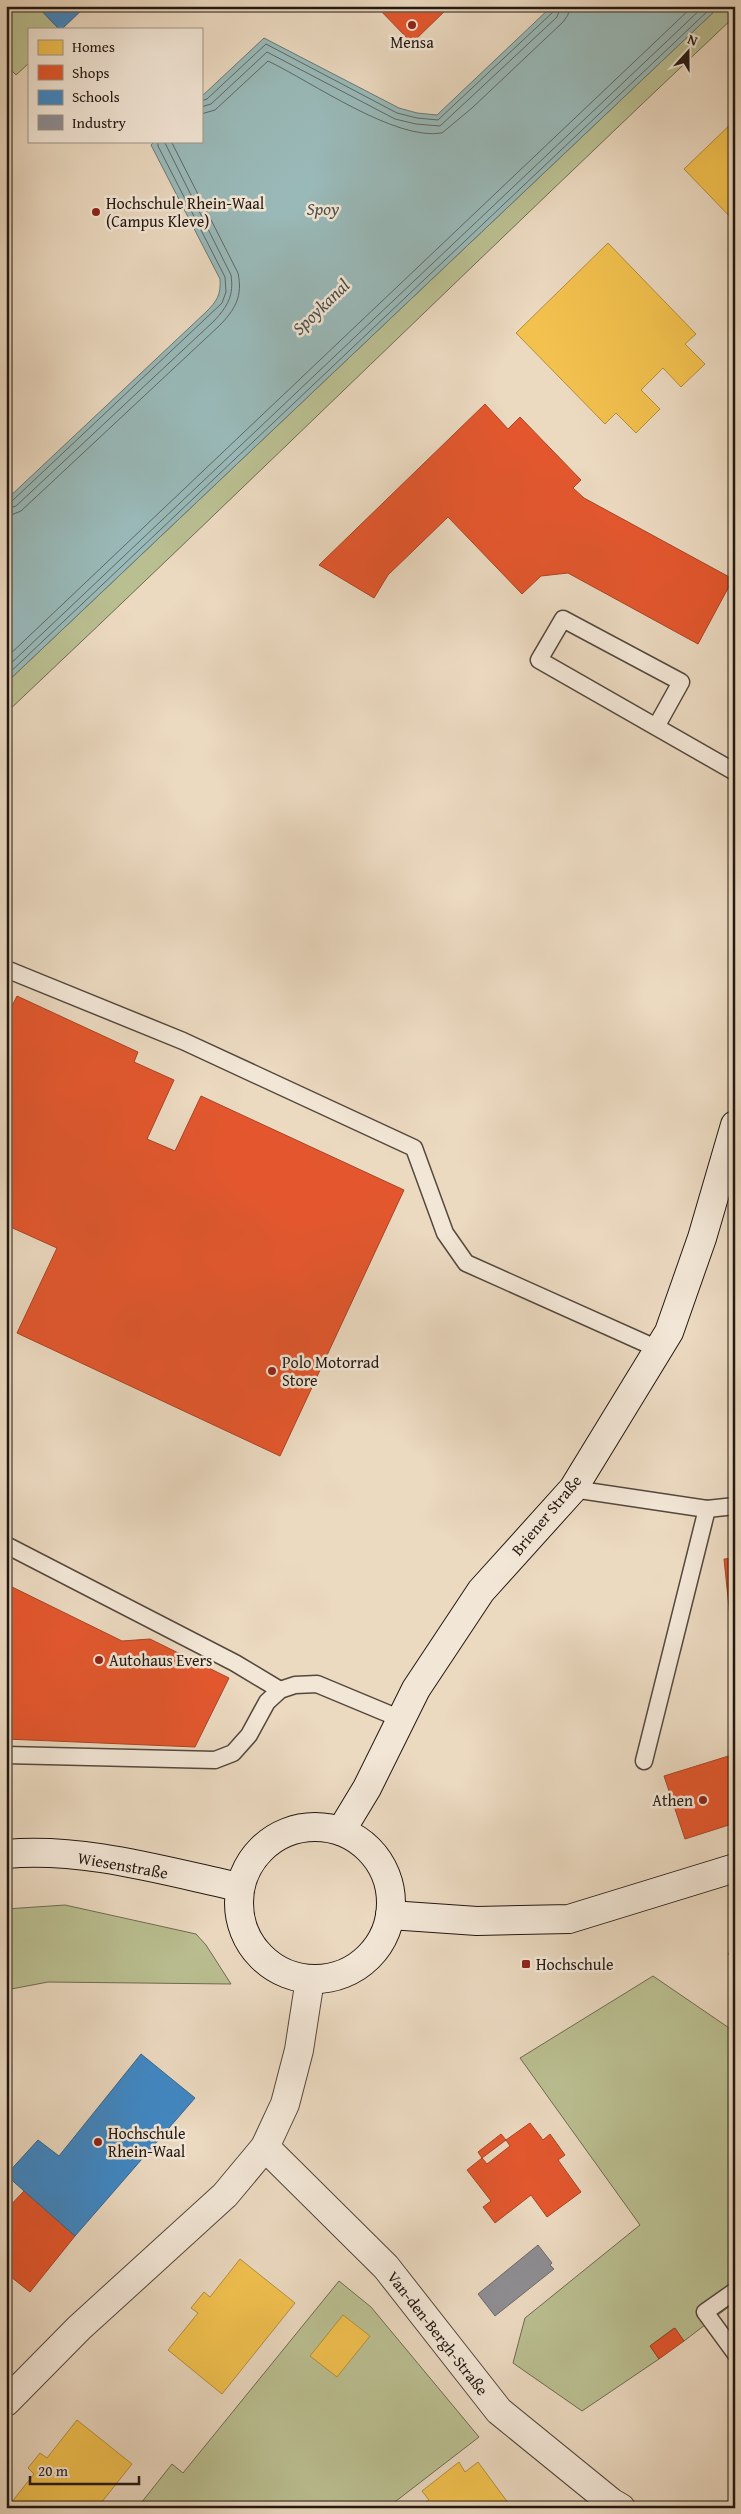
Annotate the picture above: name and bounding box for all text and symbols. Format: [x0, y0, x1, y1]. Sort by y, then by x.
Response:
marker: Mensa [406, 19, 418, 31]
legend [28, 28, 202, 142]
north arrow [664, 28, 714, 78]
text: N [685, 29, 701, 51]
place label: Mensa [390, 30, 434, 54]
text: Homes [72, 36, 115, 57]
text: Shops [72, 62, 109, 83]
text: Schools [72, 86, 120, 107]
text: Industry [72, 112, 127, 133]
place label: Hochschule Rhein-Waal (Campus Kleve) [106, 191, 265, 233]
water label: Spoy [307, 195, 340, 222]
marker: Hochschule Rhein-Waal (Campus Kleve) [90, 206, 102, 218]
water label: Spoykanal [286, 272, 356, 341]
place label: Polo Motorrad Store [282, 1350, 380, 1392]
marker: Polo Motorrad Store [266, 1365, 278, 1377]
street label: Briener Straße [505, 1470, 587, 1560]
place label: Autohaus Evers [109, 1648, 212, 1672]
marker: Autohaus Evers [93, 1654, 105, 1666]
place label: Athen [652, 1788, 693, 1812]
marker: Athen [697, 1794, 709, 1806]
street label: Wiesenstraße [76, 1845, 170, 1885]
place label: Hochschule [536, 1952, 613, 1976]
marker: Hochschule [520, 1958, 532, 1970]
place label: Hochschule Rhein-Waal [108, 2121, 186, 2163]
marker: Hochschule Rhein-Waal [92, 2136, 104, 2148]
street label: Van-den-Bergh-Straße [382, 2266, 494, 2400]
scale bar [30, 2454, 139, 2486]
text: 20 m [38, 2460, 69, 2481]

